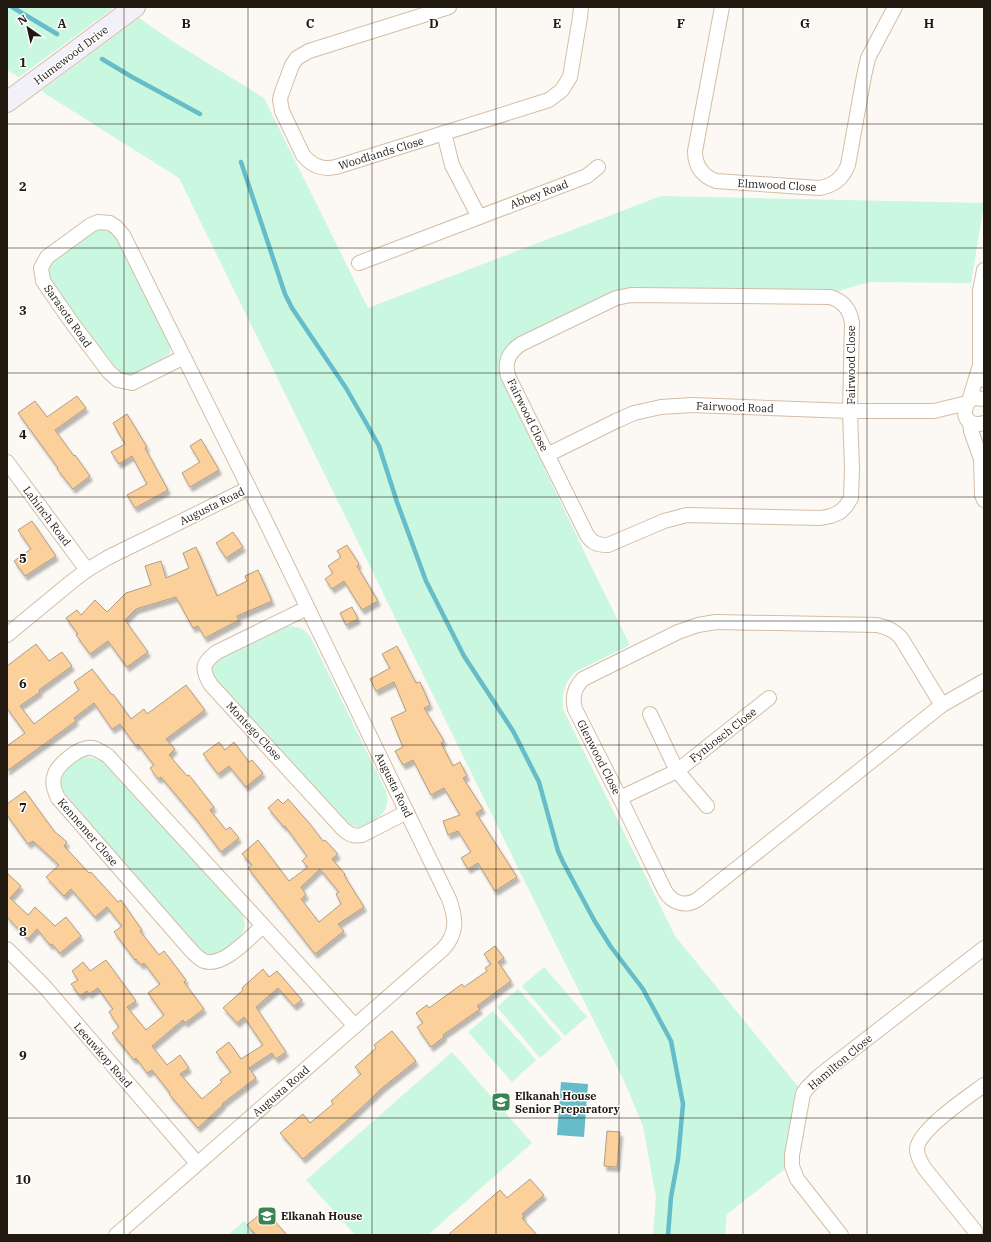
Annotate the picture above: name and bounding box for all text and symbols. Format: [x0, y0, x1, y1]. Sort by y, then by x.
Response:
north arrow [8, 8, 48, 48]
text: N [15, 11, 30, 28]
text: A [57, 15, 67, 32]
text: B [181, 15, 191, 32]
text: C [306, 15, 315, 32]
text: D [429, 15, 439, 32]
text: E [553, 15, 561, 32]
text: F [677, 15, 685, 32]
text: G [800, 15, 810, 32]
text: H [924, 15, 935, 32]
street label: Humewood Drive [31, 22, 111, 88]
text: 1 [19, 54, 27, 71]
street label: Woodlands Close [337, 133, 425, 173]
street label: Abbey Road [508, 176, 570, 212]
street label: Elmwood Close [737, 176, 817, 194]
text: 2 [19, 178, 27, 195]
street label: Sarasota Road [41, 282, 95, 350]
text: 3 [19, 302, 27, 319]
street label: Fairwood Close [844, 325, 858, 405]
street label: Fairwood Close [504, 376, 552, 454]
street label: Fairwood Road [696, 399, 774, 415]
text: 4 [19, 426, 27, 443]
street label: Lahinch Road [20, 483, 74, 549]
street label: Augusta Road [177, 484, 247, 528]
text: 5 [19, 550, 27, 567]
text: 6 [19, 675, 27, 692]
street label: Montego Close [223, 699, 285, 763]
street label: Fynbosch Close [687, 705, 759, 765]
street label: Glenwood Close [574, 717, 624, 797]
street label: Augusta Road [372, 750, 416, 820]
street label: Kennemer Close [55, 795, 121, 869]
text: 7 [19, 799, 27, 816]
text: 8 [19, 923, 27, 940]
street label: Leeuwkop Road [71, 1020, 135, 1091]
street label: Hamilton Close [805, 1031, 875, 1093]
text: 9 [19, 1047, 27, 1064]
street label: Augusta Road [250, 1062, 313, 1120]
place label: Elkanah House Senior Preparatory [515, 1089, 621, 1116]
school or university icon: Elkanah House Senior Preparatory [490, 1091, 512, 1113]
text: 10 [15, 1171, 31, 1188]
school or university icon: Elkanah House [256, 1205, 278, 1227]
place label: Elkanah House [281, 1209, 363, 1223]

